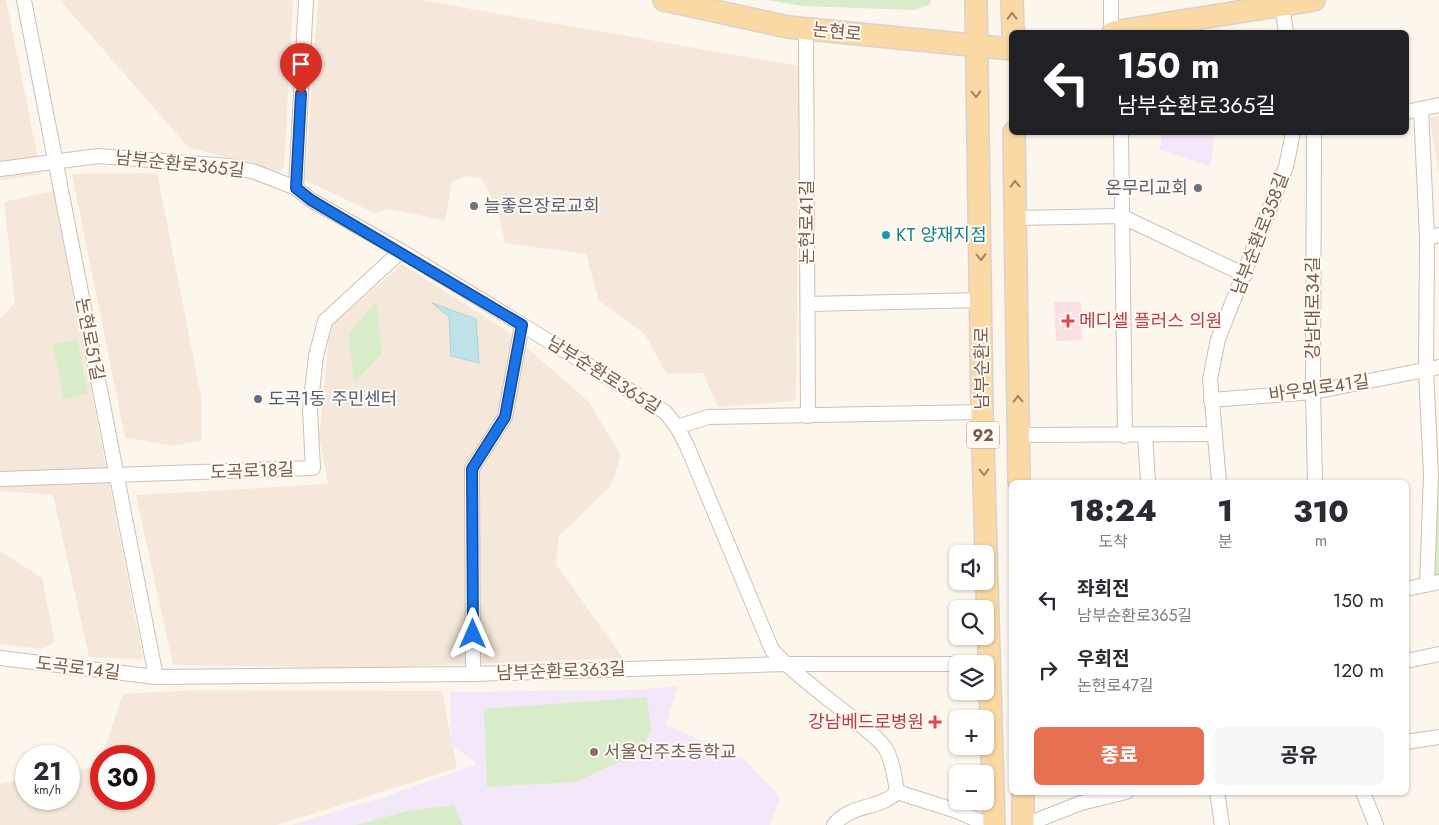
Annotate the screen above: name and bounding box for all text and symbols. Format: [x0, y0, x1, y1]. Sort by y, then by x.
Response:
one-way arrow [1007, 12, 1018, 20]
street label: 논현로 [811, 16, 863, 48]
text: 150 m [1117, 41, 1220, 91]
pin [280, 43, 322, 94]
icon: arrive [287, 50, 315, 78]
icon: left [1034, 50, 1099, 115]
text: 남부순환로365길 [1117, 89, 1276, 121]
one-way arrow [971, 91, 982, 99]
street label: 남부순환로365길 [114, 144, 246, 184]
street label: 남부순환로358길 [1225, 169, 1295, 299]
place label: 온무리교회 [1105, 175, 1188, 201]
street label: 논현로41길 [794, 180, 820, 264]
one-way arrow [1010, 180, 1020, 188]
marker: 온무리교회 [1192, 182, 1204, 194]
place label: 늘좋은장로교회 [484, 193, 600, 219]
marker: 늘좋은장로교회 [468, 200, 480, 212]
place label: KT 양재지점 [896, 222, 987, 248]
marker: KT 양재지점 [880, 229, 892, 241]
one-way arrow [976, 254, 986, 261]
street label: 강남대로34길 [1300, 256, 1326, 360]
street label: 논현로51길 [69, 295, 111, 383]
place label: 메디셀 플러스 의원 [1079, 308, 1222, 334]
marker: 메디셀 플러스 의원 [1061, 314, 1075, 328]
street label: 남부순환로 [969, 327, 995, 409]
street label: 남부순환로365길 [542, 330, 666, 420]
street label: 바우뫼로41길 [1267, 368, 1371, 408]
place label: 도곡1동 주민센터 [268, 386, 397, 412]
marker: 도곡1동 주민센터 [252, 393, 264, 405]
one-way arrow [1013, 395, 1023, 402]
road number: 92 [967, 422, 999, 448]
street label: 도곡로18길 [209, 457, 295, 485]
one-way arrow [979, 468, 989, 476]
text: 18:24 [1069, 489, 1157, 532]
text: 1 [1217, 489, 1233, 532]
text: 310 [1293, 490, 1349, 533]
text: m [1315, 529, 1327, 552]
text: 도착 [1098, 530, 1128, 553]
text: 분 [1218, 530, 1232, 553]
map controls [949, 545, 994, 810]
button: sound [949, 545, 994, 590]
text: 좌회전 [1077, 575, 1129, 602]
icon: left [1034, 586, 1062, 614]
text: 150 m [1333, 587, 1384, 614]
button: search [949, 600, 994, 645]
text: 남부순환로365길 [1077, 604, 1192, 627]
position arrow [446, 607, 498, 659]
text: 우회전 [1077, 645, 1129, 672]
street label: 도곡로14길 [34, 650, 122, 686]
button: layers [949, 655, 994, 700]
street label: 남부순환로363길 [496, 656, 626, 686]
icon: right [1034, 656, 1062, 684]
text: 120 m [1333, 657, 1384, 684]
text: 논현로47길 [1077, 674, 1154, 697]
place label: 강남베드로병원 [808, 709, 924, 735]
button: + [949, 710, 994, 755]
marker: 강남베드로병원 [928, 715, 942, 729]
button: 종료 [1034, 727, 1204, 785]
button: 공유 [1214, 727, 1384, 785]
place label: 서울언주초등학교 [604, 739, 736, 765]
speed limit sign: 30 [90, 745, 155, 810]
marker: 서울언주초등학교 [588, 746, 600, 758]
text: 21 [33, 753, 62, 789]
button: − [949, 765, 994, 810]
text: km/h [34, 781, 61, 799]

